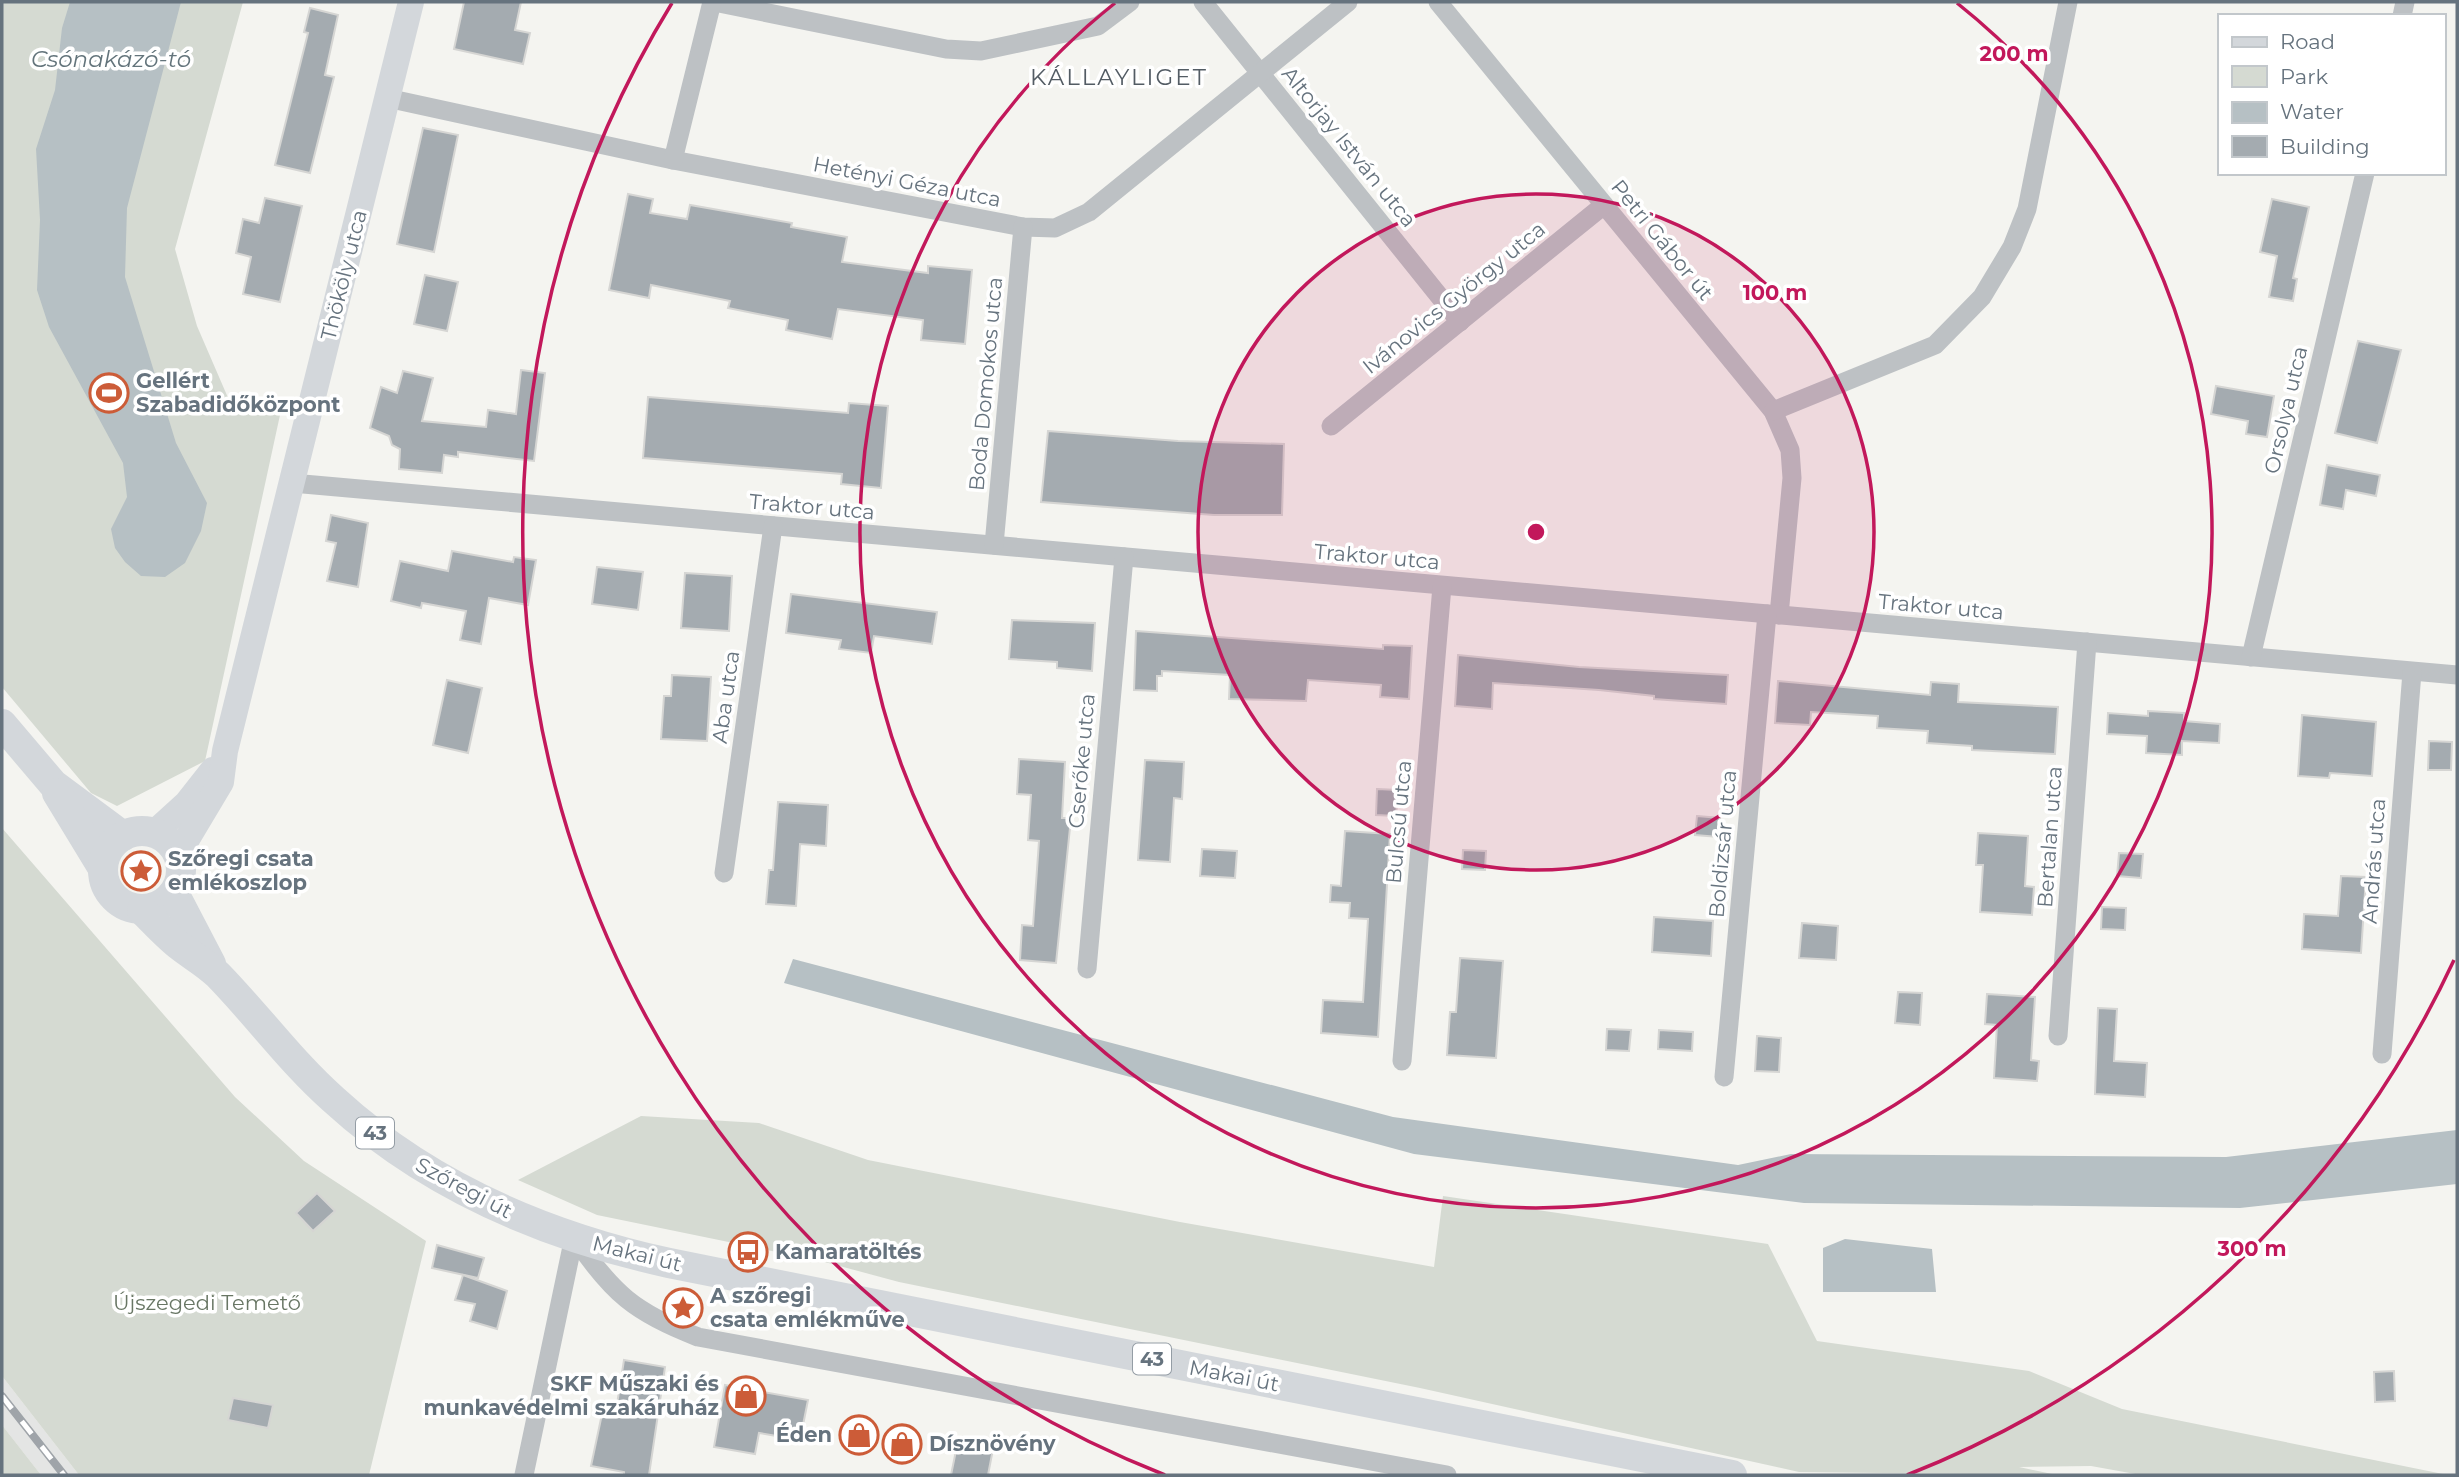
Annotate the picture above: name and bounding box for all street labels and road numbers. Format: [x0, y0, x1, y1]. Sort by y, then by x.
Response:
street label: Altorjay István utca [1277, 61, 1422, 232]
street label: Hetényi Géza utca [811, 151, 1003, 212]
street label: Petri Gábor út [1606, 174, 1719, 305]
street label: Thököly utca [315, 207, 372, 343]
street label: Ivánovics György utca [1357, 216, 1550, 379]
street label: Boda Domokos utca [964, 276, 1007, 492]
street label: Orsolya utca [2259, 344, 2312, 476]
street label: Traktor utca [748, 489, 876, 524]
street label: Traktor utca [1313, 539, 1441, 574]
street label: Traktor utca [1877, 589, 2005, 624]
street label: Aba utca [707, 649, 744, 745]
street label: Cserőke utca [1063, 692, 1100, 830]
street label: Bulcsú utca [1381, 759, 1416, 885]
street label: Bertalan utca [2032, 765, 2067, 909]
street label: Boldizsár utca [1704, 769, 1741, 919]
street label: András utca [2357, 797, 2390, 925]
road number: 43 [356, 1118, 394, 1148]
street label: Szőregi út [412, 1152, 517, 1223]
street label: Makai út [590, 1230, 684, 1277]
road number: 43 [1133, 1344, 1171, 1374]
street label: Makai út [1187, 1355, 1281, 1396]

